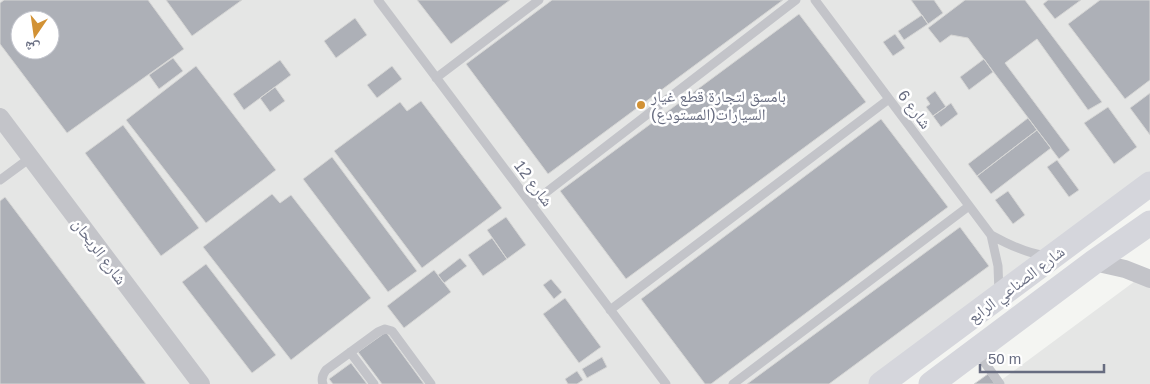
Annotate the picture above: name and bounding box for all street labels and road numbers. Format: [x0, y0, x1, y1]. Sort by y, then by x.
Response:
street label: شارع 6 [893, 87, 935, 133]
street label: شارع 12 [509, 157, 556, 211]
street label: شارع الريحان [68, 215, 130, 289]
street label: شارع الصناعي الرابع [965, 243, 1070, 329]

